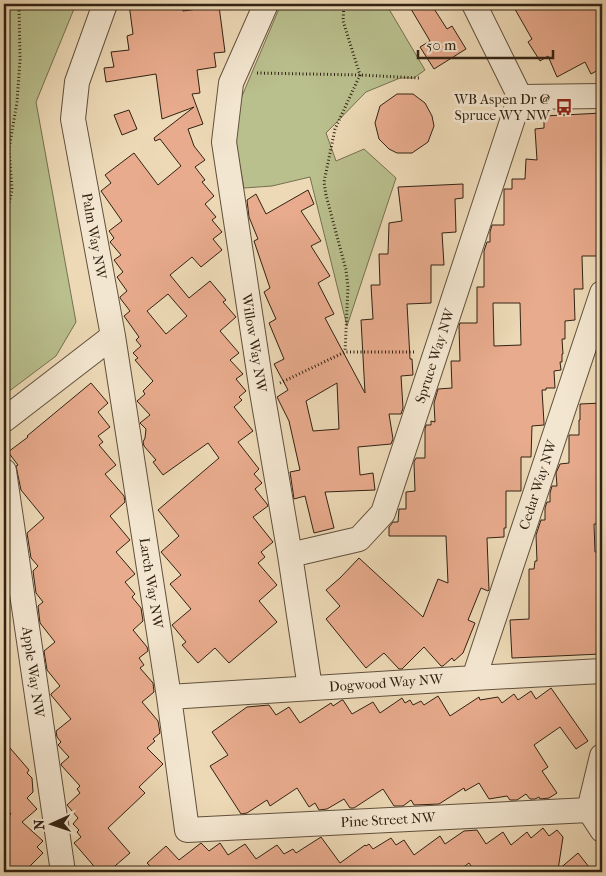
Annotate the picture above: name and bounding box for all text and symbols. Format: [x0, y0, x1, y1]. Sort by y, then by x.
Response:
scale bar [418, 28, 554, 60]
text: 50 m [426, 36, 457, 54]
place label: WB Aspen Dr @ Spruce WY NW [453, 91, 551, 124]
bus stop icon: WB Aspen Dr @ Spruce WY NW [554, 97, 574, 117]
street label: Palm Way NW [78, 192, 110, 282]
street label: Willow Way NW [238, 292, 270, 395]
street label: Spruce Way NW [412, 305, 459, 405]
street label: Cedar Way NW [516, 437, 561, 532]
street label: Larch Way NW [135, 536, 167, 631]
street label: Apple Way NW [18, 624, 48, 720]
street label: Dogwood Way NW [328, 670, 445, 695]
north arrow [28, 798, 78, 848]
street label: Pine Street NW [340, 809, 437, 831]
text: N [31, 819, 48, 830]

